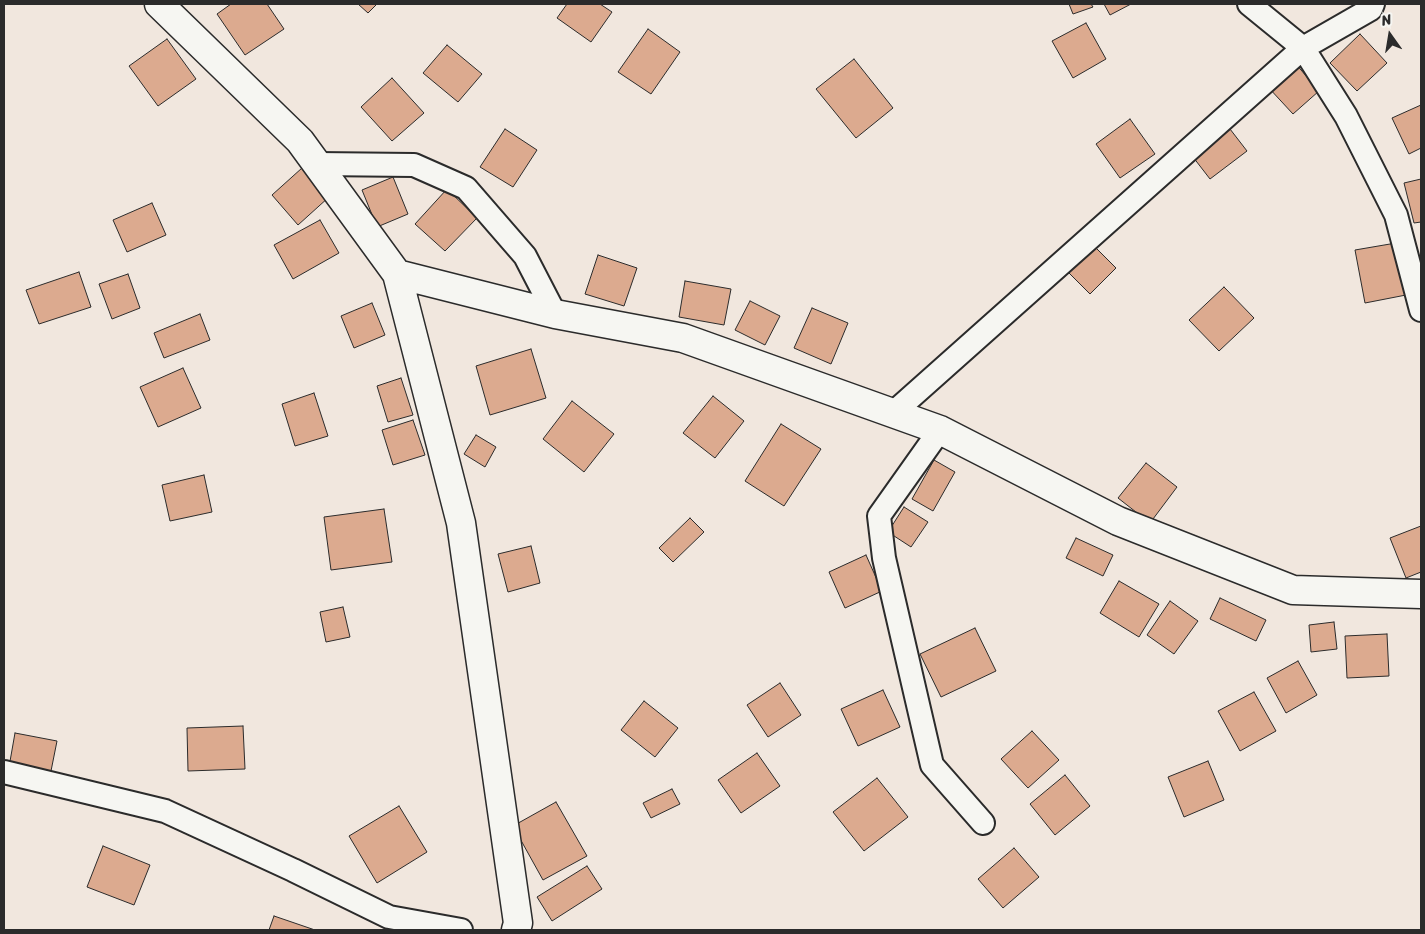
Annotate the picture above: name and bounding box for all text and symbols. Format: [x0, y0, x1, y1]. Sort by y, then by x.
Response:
text: N [1379, 7, 1394, 33]
north arrow [1365, 10, 1415, 60]

